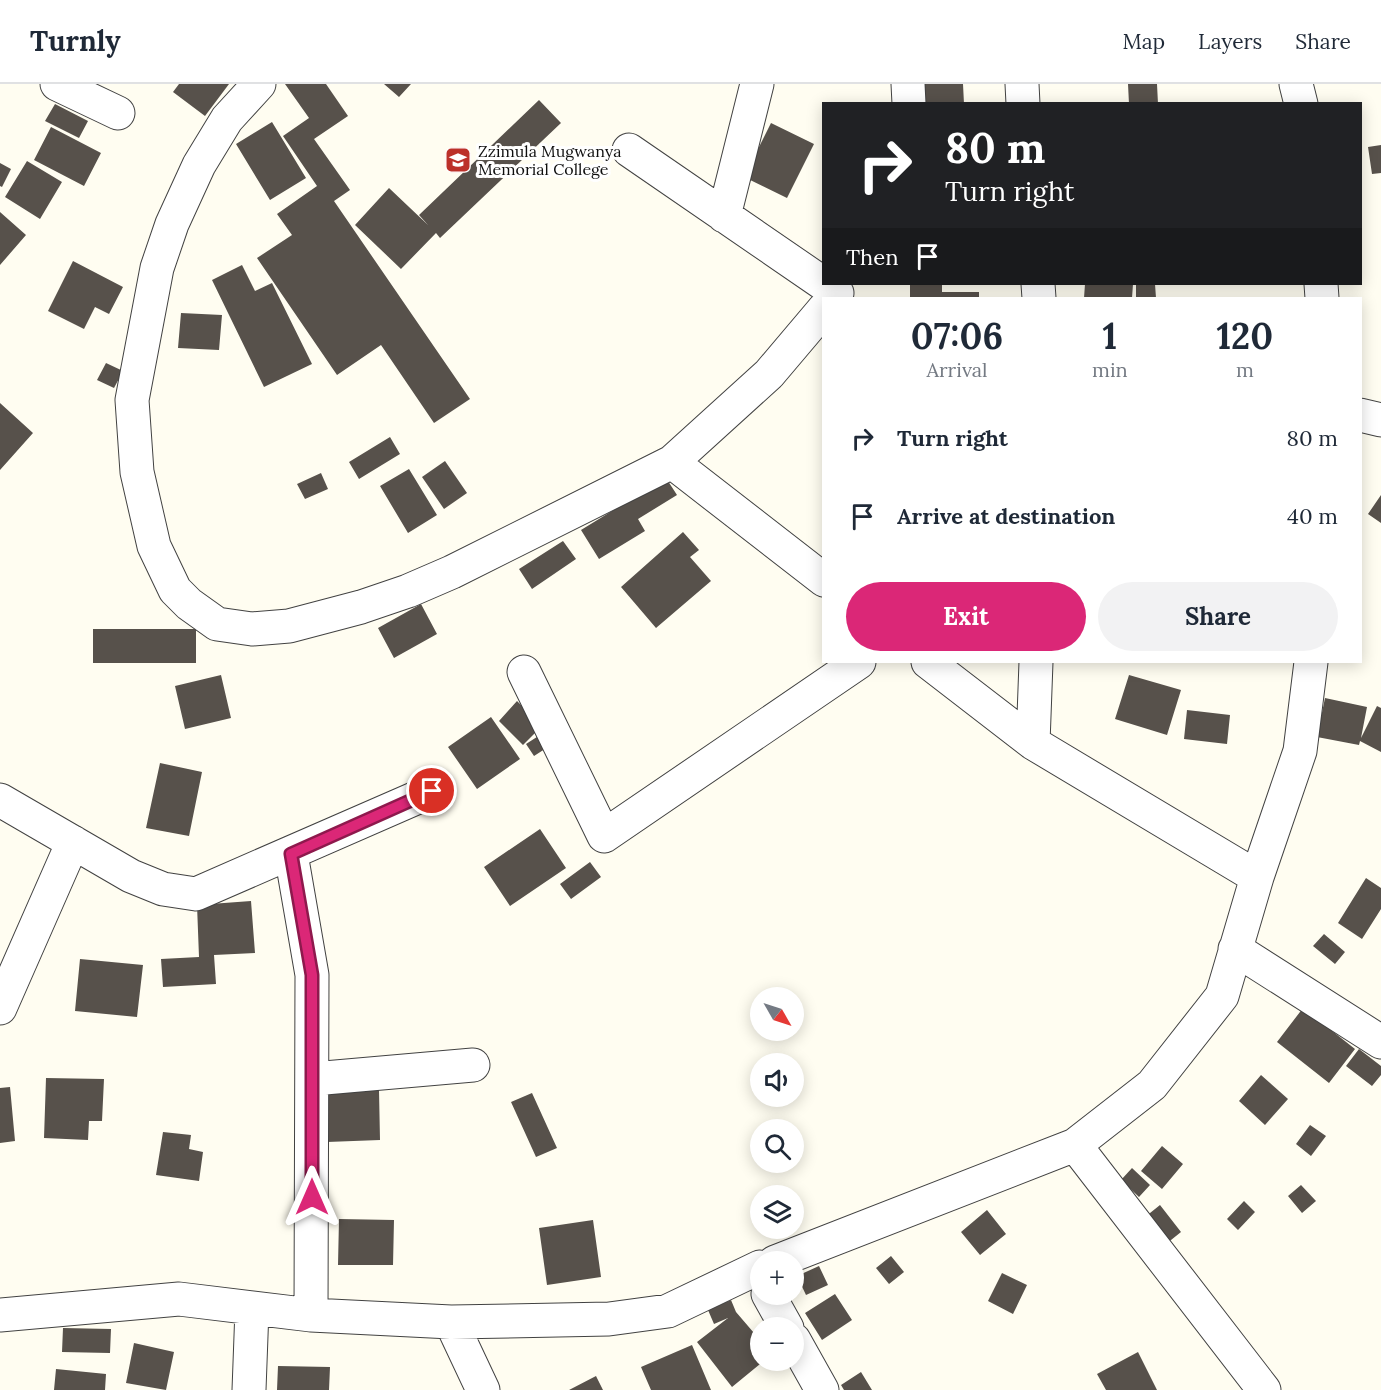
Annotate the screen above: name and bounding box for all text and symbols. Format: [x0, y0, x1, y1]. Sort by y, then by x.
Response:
text: Turnly [30, 23, 121, 59]
text: Map [1122, 28, 1165, 55]
text: Layers [1198, 28, 1262, 55]
text: Share [1295, 28, 1351, 55]
text: 80 m [945, 121, 1045, 175]
icon: right [846, 126, 924, 204]
place label: Zzimula Mugwanya Memorial College [478, 141, 622, 179]
school or university icon: Zzimula Mugwanya Memorial College [443, 145, 473, 175]
text: Turn right [945, 174, 1074, 208]
icon: arrive [911, 240, 944, 273]
text: Then [846, 243, 899, 271]
text: 07:06 [911, 313, 1003, 359]
text: 1 [1103, 313, 1117, 359]
text: 120 [1216, 313, 1273, 359]
text: Arrival [926, 357, 988, 382]
text: min [1092, 357, 1128, 382]
text: m [1236, 357, 1254, 382]
icon: right [846, 422, 879, 455]
text: Turn right [897, 424, 1008, 452]
text: 80 m [1287, 424, 1338, 452]
icon: arrive [846, 500, 879, 533]
text: Arrive at destination [897, 502, 1115, 530]
text: 40 m [1287, 502, 1338, 530]
button: Exit [846, 582, 1086, 651]
button: Share [1098, 582, 1338, 651]
pin [406, 765, 457, 816]
icon: arrive [415, 774, 448, 807]
north arrow [750, 987, 804, 1041]
map controls [750, 987, 804, 1371]
button: sound [750, 1053, 804, 1107]
button: search [750, 1119, 804, 1173]
position arrow [280, 1165, 344, 1229]
button: layers [750, 1185, 804, 1239]
button: + [750, 1251, 804, 1305]
button: − [750, 1317, 804, 1371]

